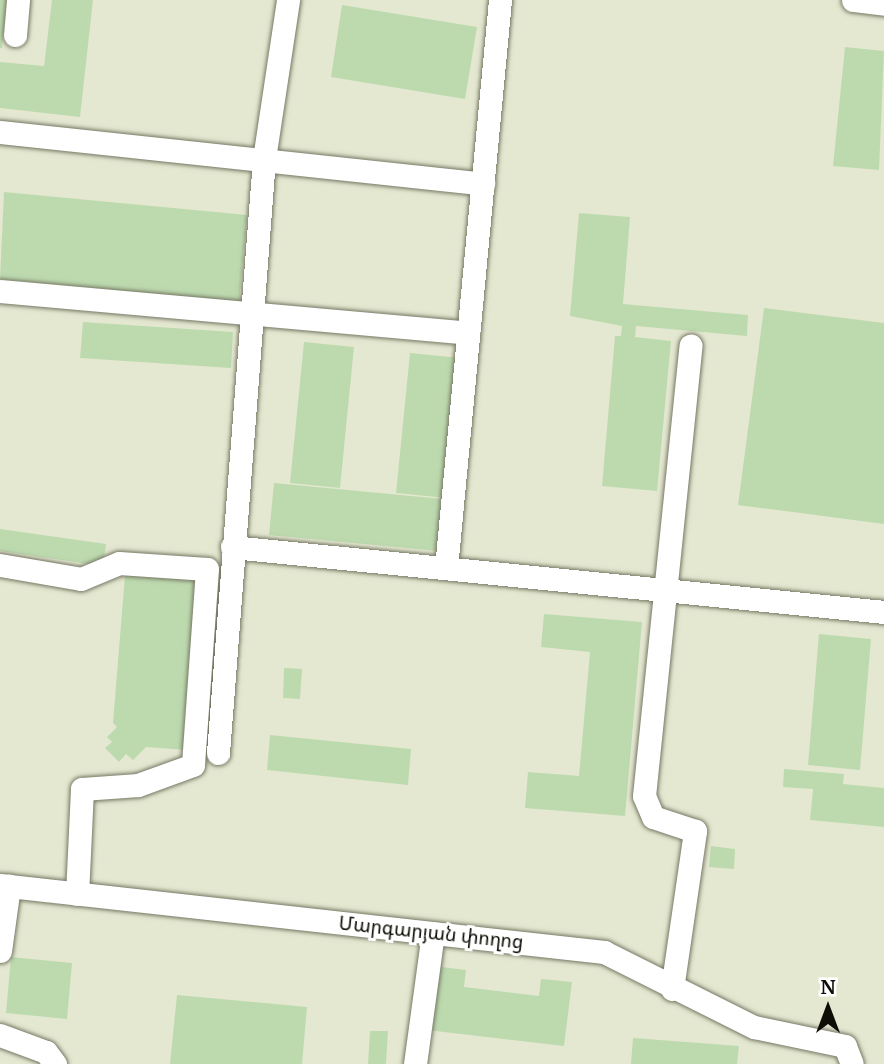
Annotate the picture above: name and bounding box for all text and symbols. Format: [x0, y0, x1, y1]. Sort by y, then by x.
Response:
street label: Մարգարյան փողոց [338, 912, 524, 954]
north arrow [793, 973, 863, 1043]
text: N [820, 975, 836, 999]

